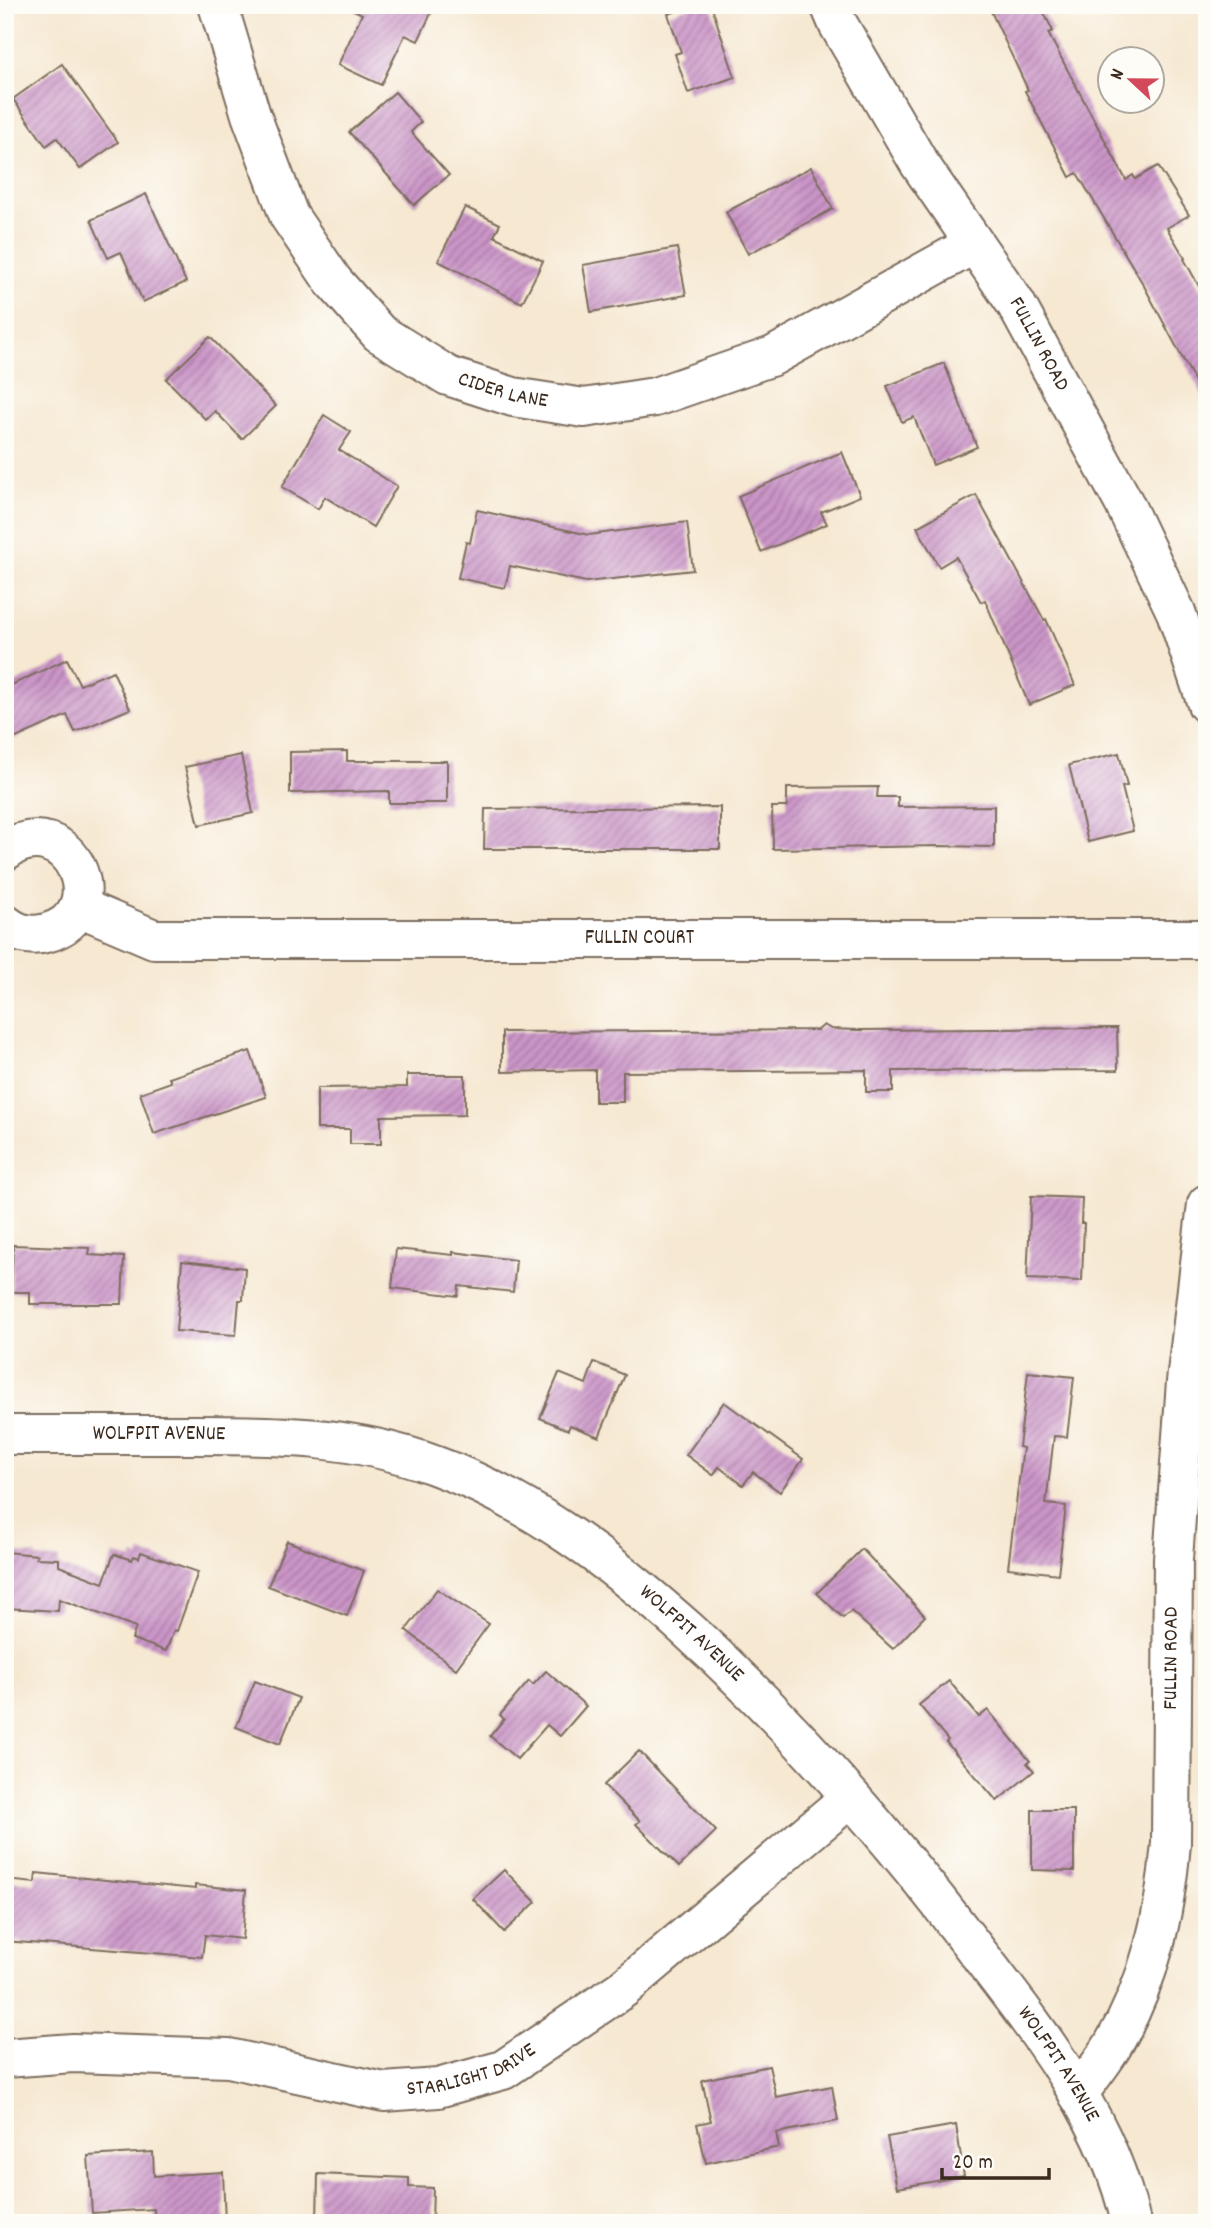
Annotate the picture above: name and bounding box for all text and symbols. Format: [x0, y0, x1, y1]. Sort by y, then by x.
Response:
north arrow [1096, 46, 1166, 116]
text: N [1104, 66, 1133, 84]
street label: FULLIN ROAD [1001, 291, 1076, 397]
street label: CIDER LANE [454, 365, 550, 417]
street label: FULLIN COURT [585, 924, 695, 954]
street label: WOLFPIT AVENUE [93, 1420, 226, 1450]
street label: WOLFPIT AVENUE [632, 1579, 751, 1690]
street label: FULLIN ROAD [1157, 1606, 1188, 1710]
street label: WOLFPIT AVENUE [1009, 2000, 1107, 2128]
street label: STARLIGHT DRIVE [406, 2036, 543, 2105]
scale bar [942, 2137, 1049, 2181]
text: 20 m [953, 2149, 993, 2179]

